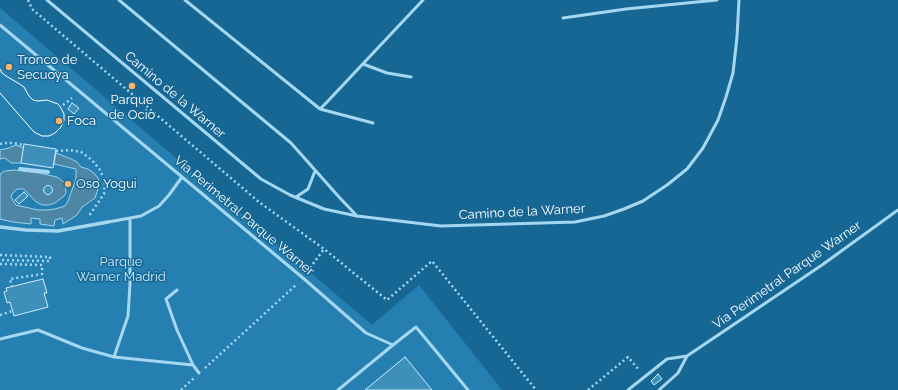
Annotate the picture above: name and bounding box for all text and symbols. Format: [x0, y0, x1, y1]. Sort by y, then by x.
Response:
street label: Camino de la Warner [121, 48, 229, 142]
place label: Tronco de Secuoya [17, 52, 77, 83]
marker: Tronco de Secuoya [4, 62, 14, 72]
marker: Parque de Ocio [127, 81, 137, 91]
place label: Parque de Ocio [109, 92, 155, 123]
place label: Foca [67, 113, 96, 129]
marker: Foca [54, 116, 64, 126]
street label: Via Perimetral Parque Warner [171, 153, 317, 279]
place label: Oso Yogui [76, 176, 137, 192]
marker: Oso Yogui [63, 179, 73, 189]
street label: Camino de la Warner [458, 201, 586, 223]
street label: Via Perimetral Parque Warner [710, 218, 864, 332]
park label: Parque Warner Madrid [76, 254, 166, 285]

